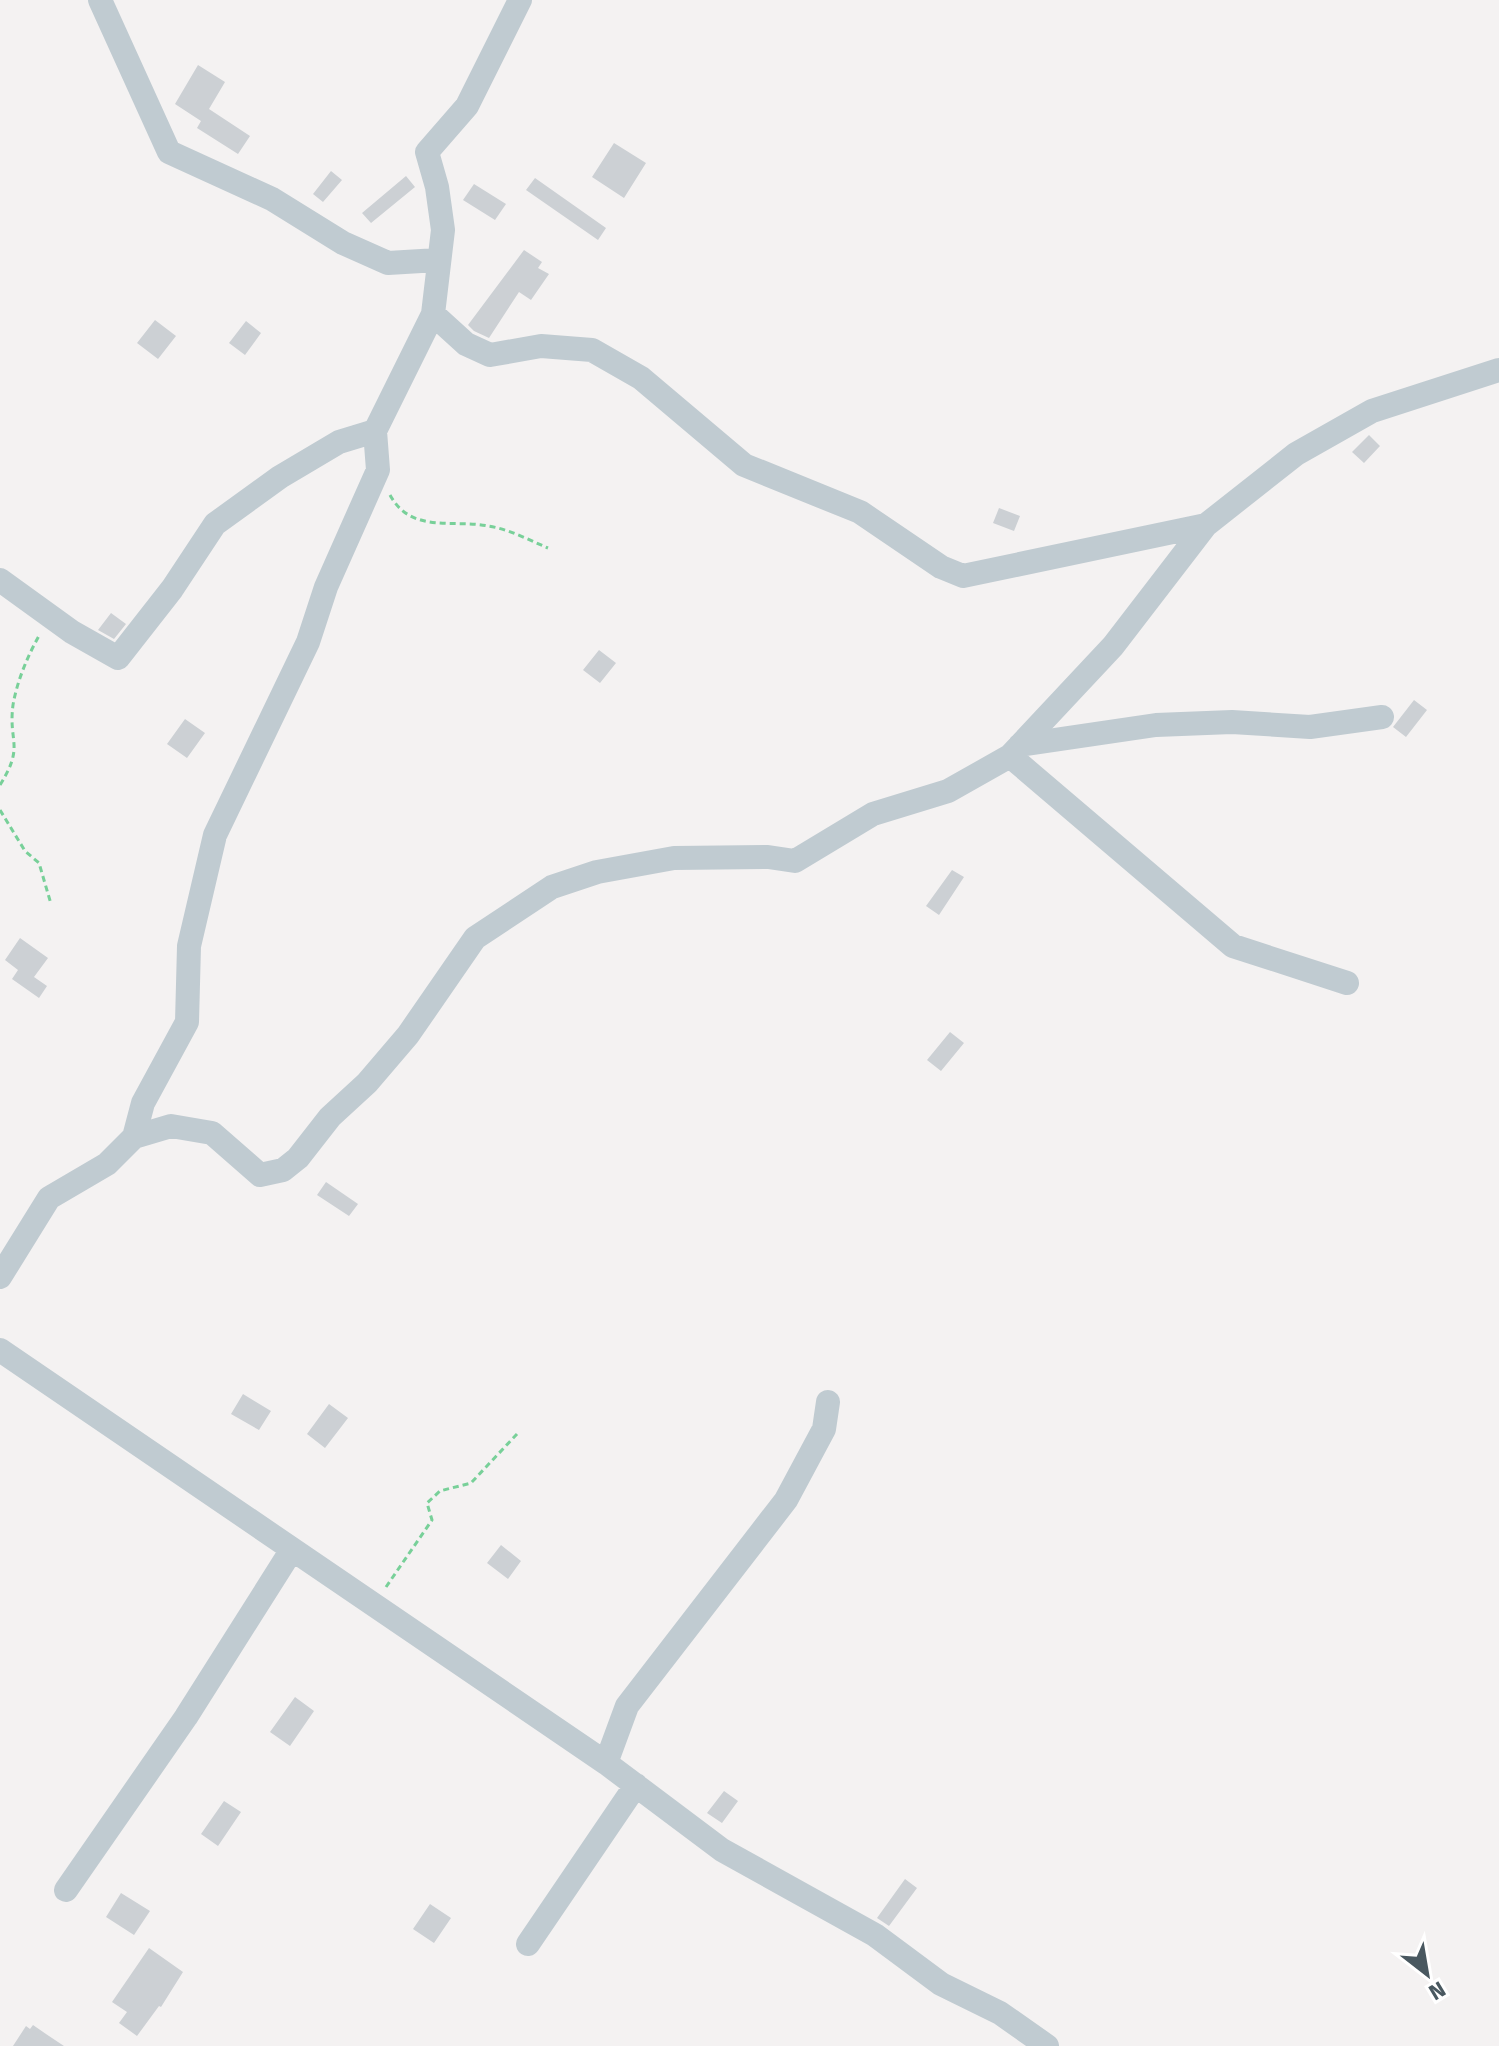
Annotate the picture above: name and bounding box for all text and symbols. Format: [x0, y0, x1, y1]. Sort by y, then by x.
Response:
north arrow [1387, 1934, 1467, 2014]
text: N [1424, 1975, 1450, 2006]

